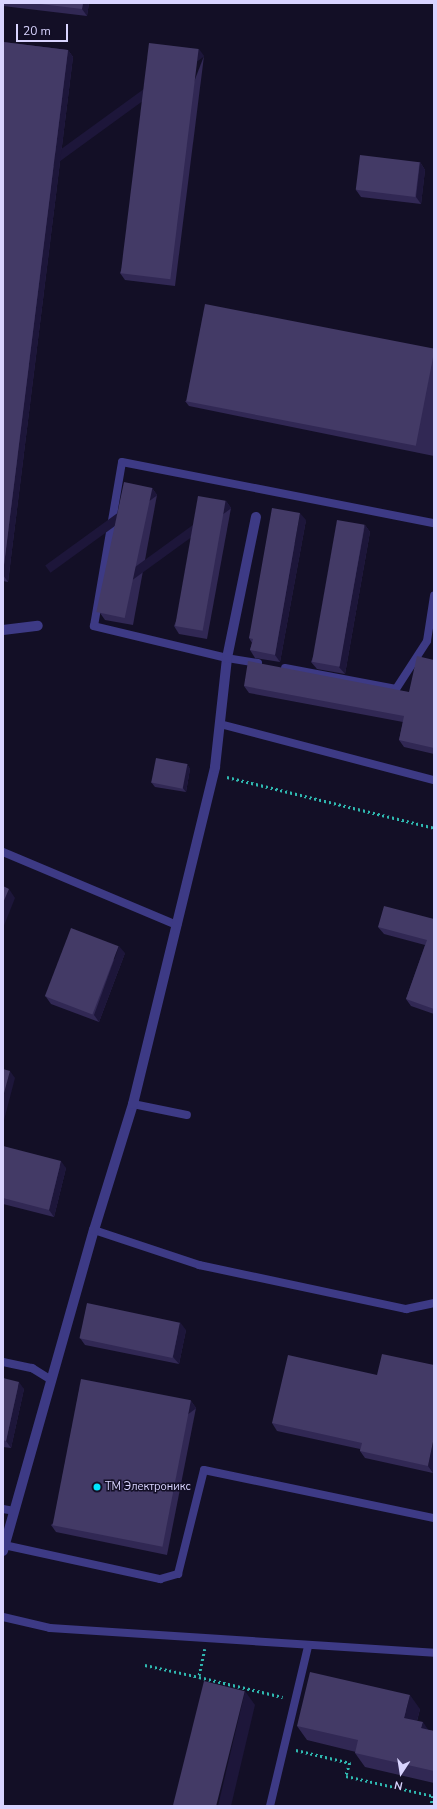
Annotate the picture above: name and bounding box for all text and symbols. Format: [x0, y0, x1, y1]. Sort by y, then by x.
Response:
scale bar [18, 16, 70, 42]
text: 20 m [23, 23, 51, 39]
place label: ТМ Электроникс [105, 1480, 191, 1494]
marker: ТМ Электроникс [92, 1482, 102, 1492]
north arrow [381, 1753, 421, 1793]
text: N [393, 1777, 404, 1793]

